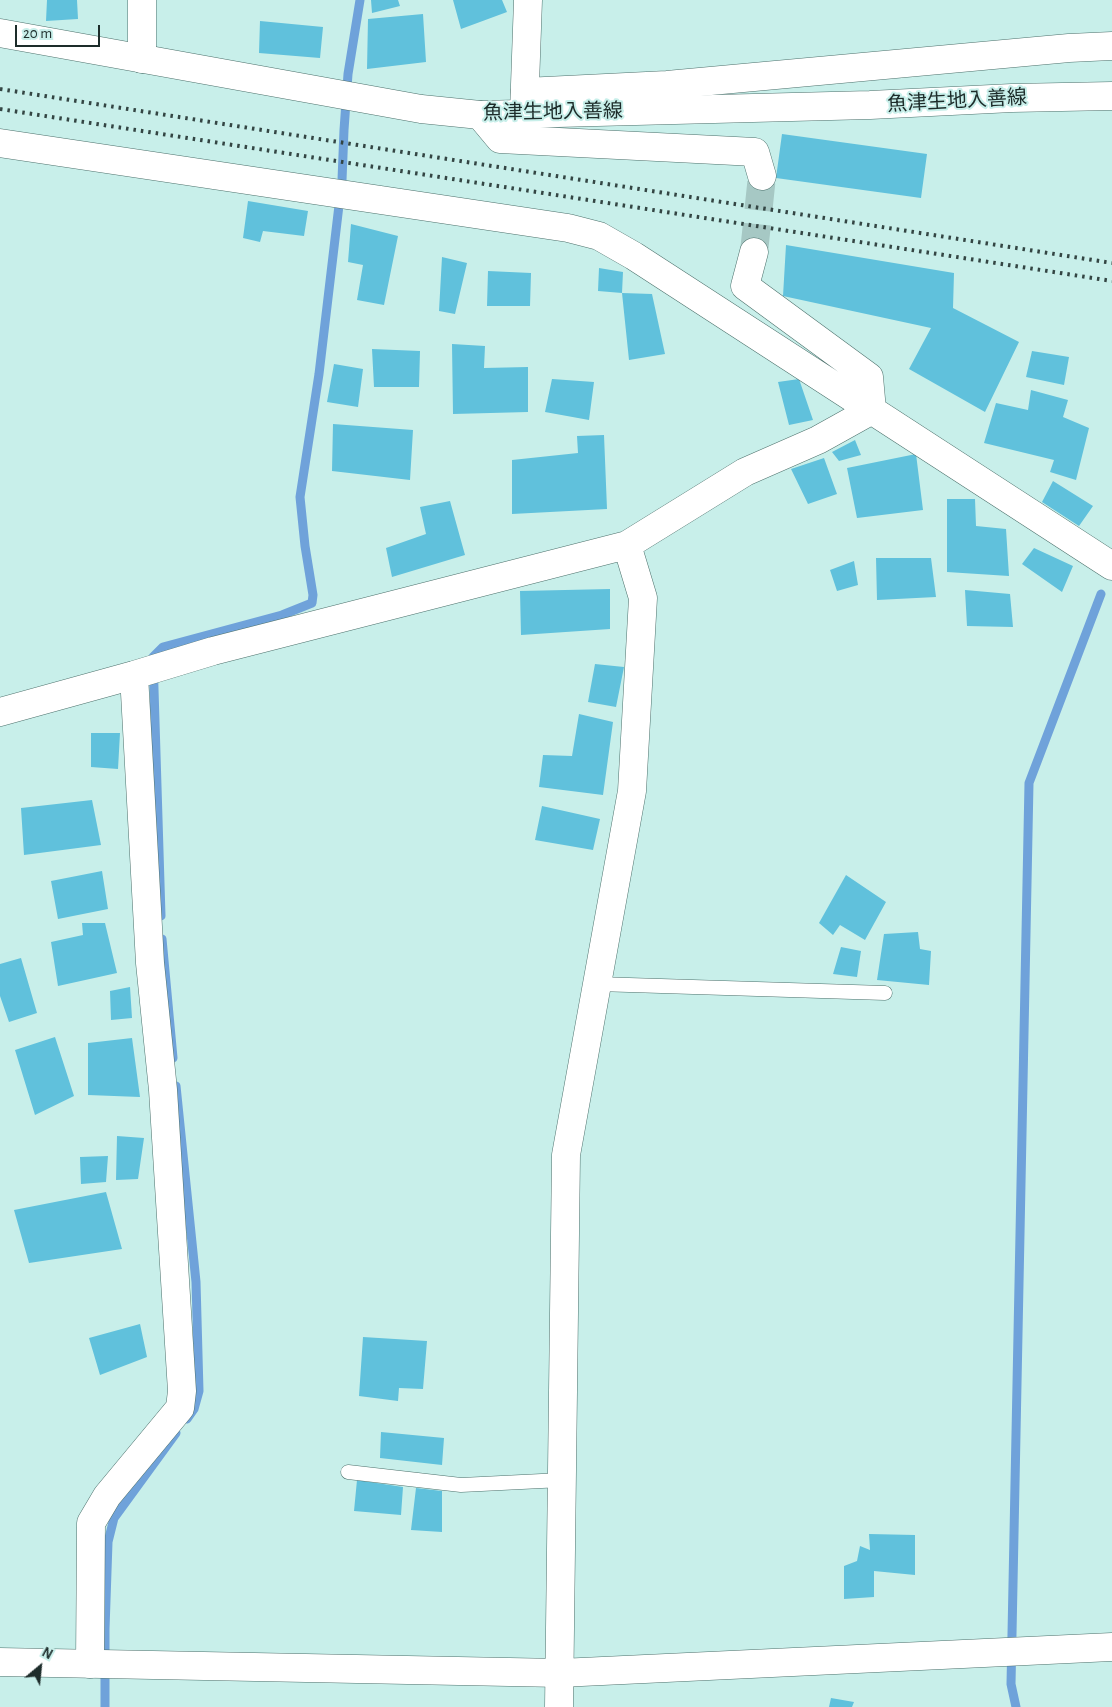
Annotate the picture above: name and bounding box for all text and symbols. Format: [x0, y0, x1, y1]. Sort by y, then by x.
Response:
scale bar [18, 15, 102, 47]
text: 20 m [23, 26, 52, 41]
street label: 魚津生地入善線 [886, 85, 1028, 117]
street label: 魚津生地入善線 [483, 99, 623, 125]
north arrow [15, 1642, 65, 1692]
text: N [39, 1645, 55, 1662]

